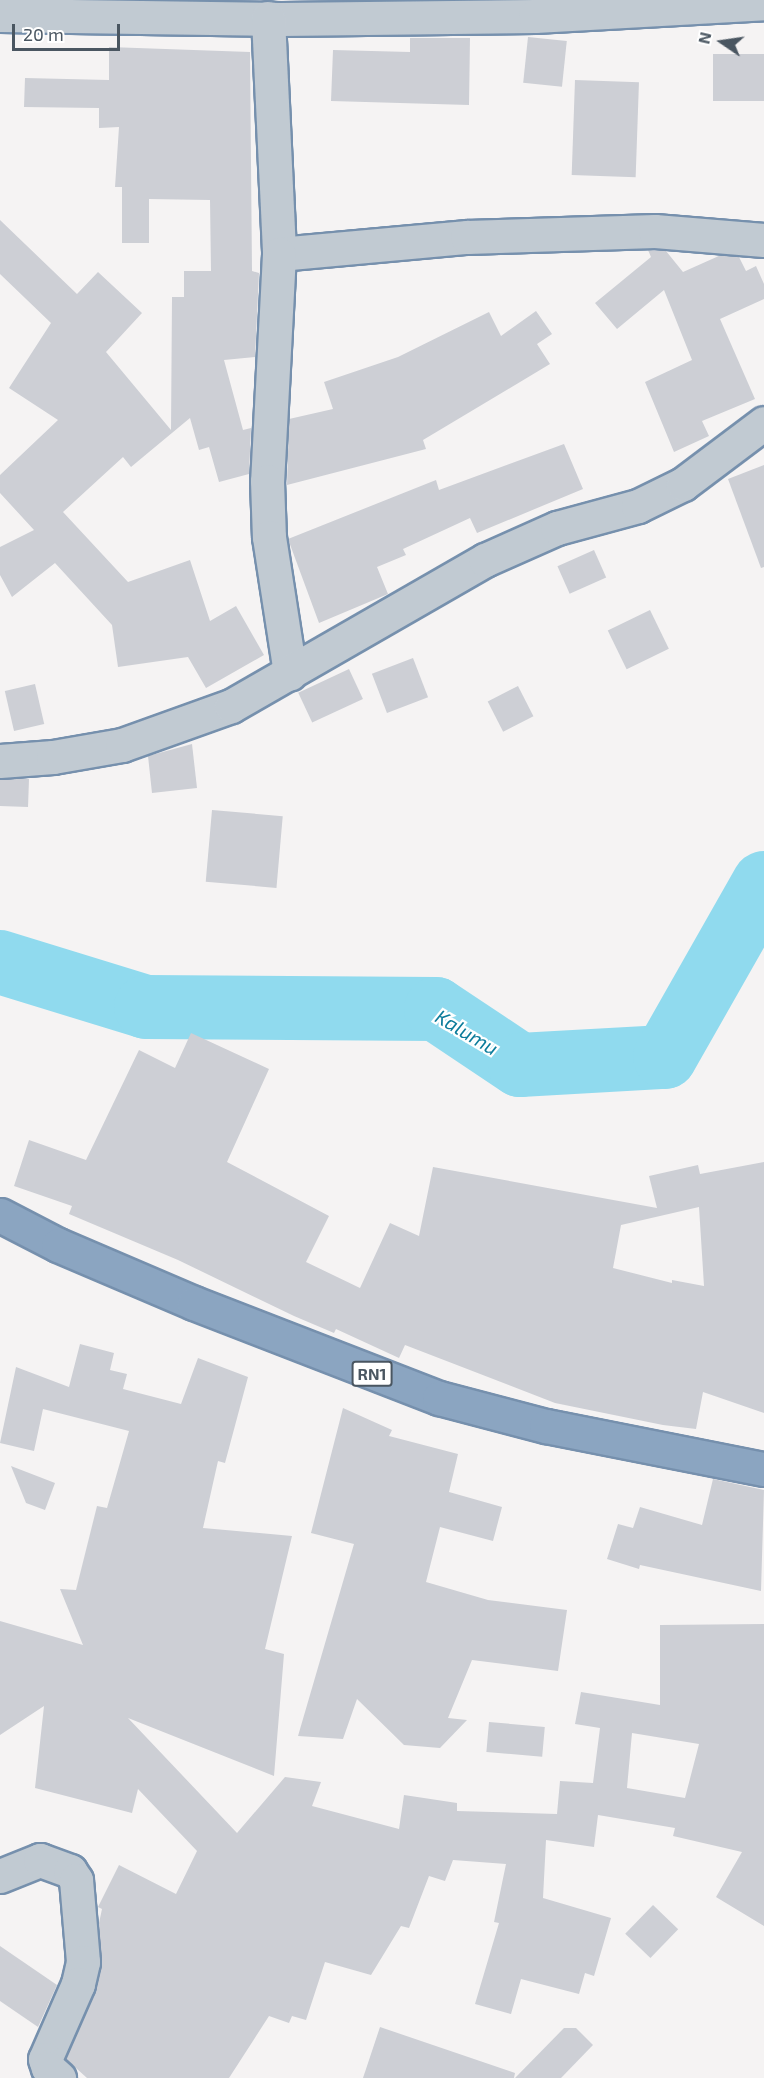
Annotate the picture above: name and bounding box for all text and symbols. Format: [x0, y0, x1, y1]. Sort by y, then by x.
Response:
scale bar [15, 12, 123, 50]
north arrow [692, 12, 752, 72]
text: 20 m [23, 23, 64, 45]
text: N [693, 30, 715, 46]
water label: Kalumu [431, 1004, 503, 1060]
road number: RN1 [351, 1361, 393, 1387]

